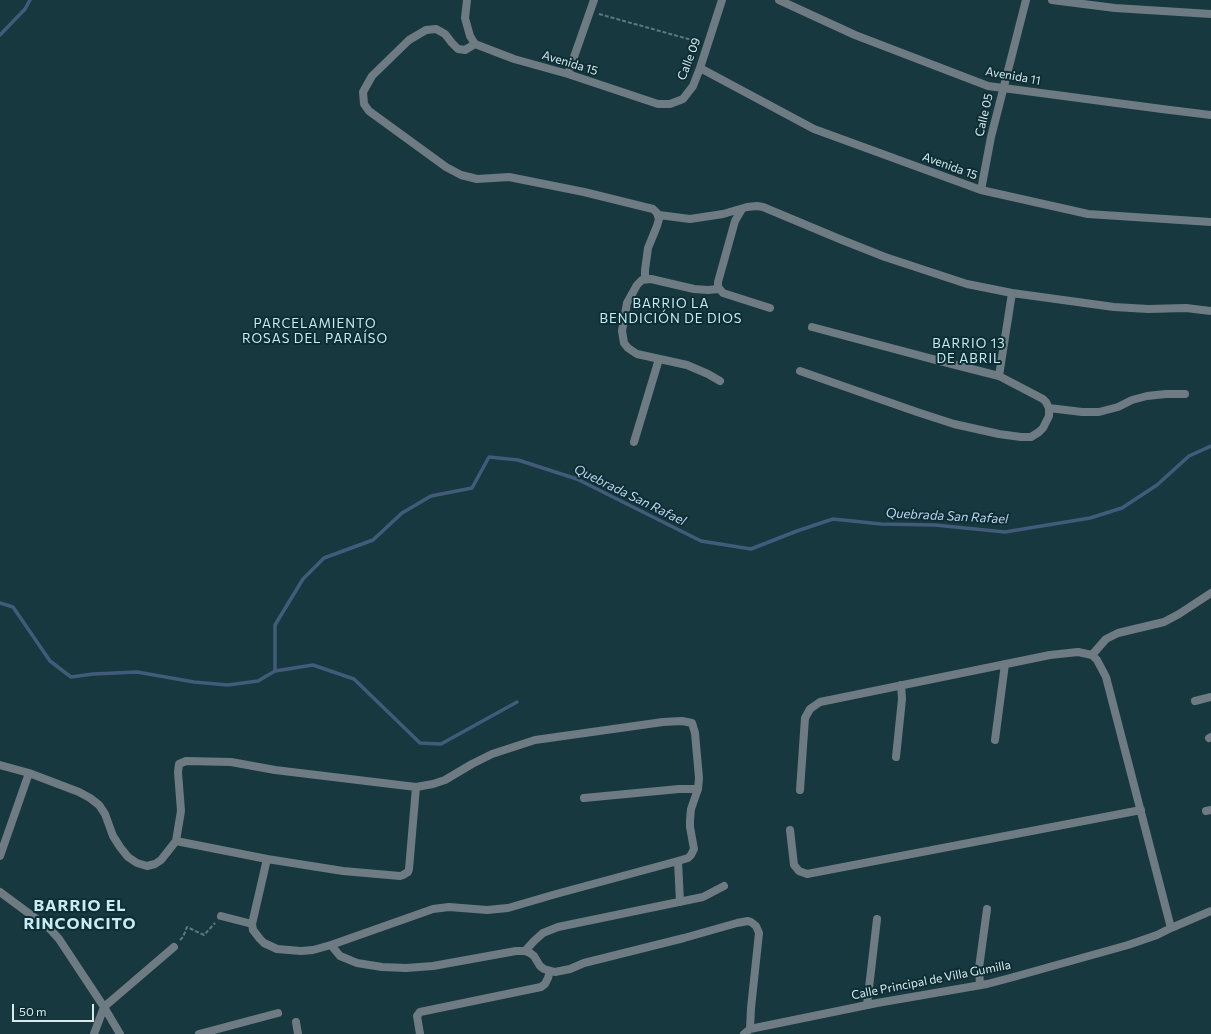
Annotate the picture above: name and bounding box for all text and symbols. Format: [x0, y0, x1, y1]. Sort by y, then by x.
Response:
street label: Calle 09 [674, 36, 704, 82]
street label: Avenida 15 [540, 48, 600, 78]
street label: Avenida 11 [984, 64, 1042, 88]
street label: Calle 05 [972, 92, 996, 138]
street label: Avenida 15 [920, 149, 980, 183]
district label: BARRIO LA BENDICIÓN DE DIOS [600, 296, 742, 327]
district label: PARCELAMIENTO ROSAS DEL PARAÍSO [242, 316, 388, 347]
district label: BARRIO 13 DE ABRIL [932, 336, 1006, 367]
water label: Quebrada San Rafael [571, 461, 689, 529]
water label: Quebrada San Rafael [885, 505, 1009, 527]
district label: BARRIO EL RINCONCITO [23, 896, 137, 934]
street label: Calle Principal de Villa Gumilla [850, 957, 1012, 1003]
scale bar [14, 996, 96, 1022]
text: 50 m [19, 1004, 47, 1018]

